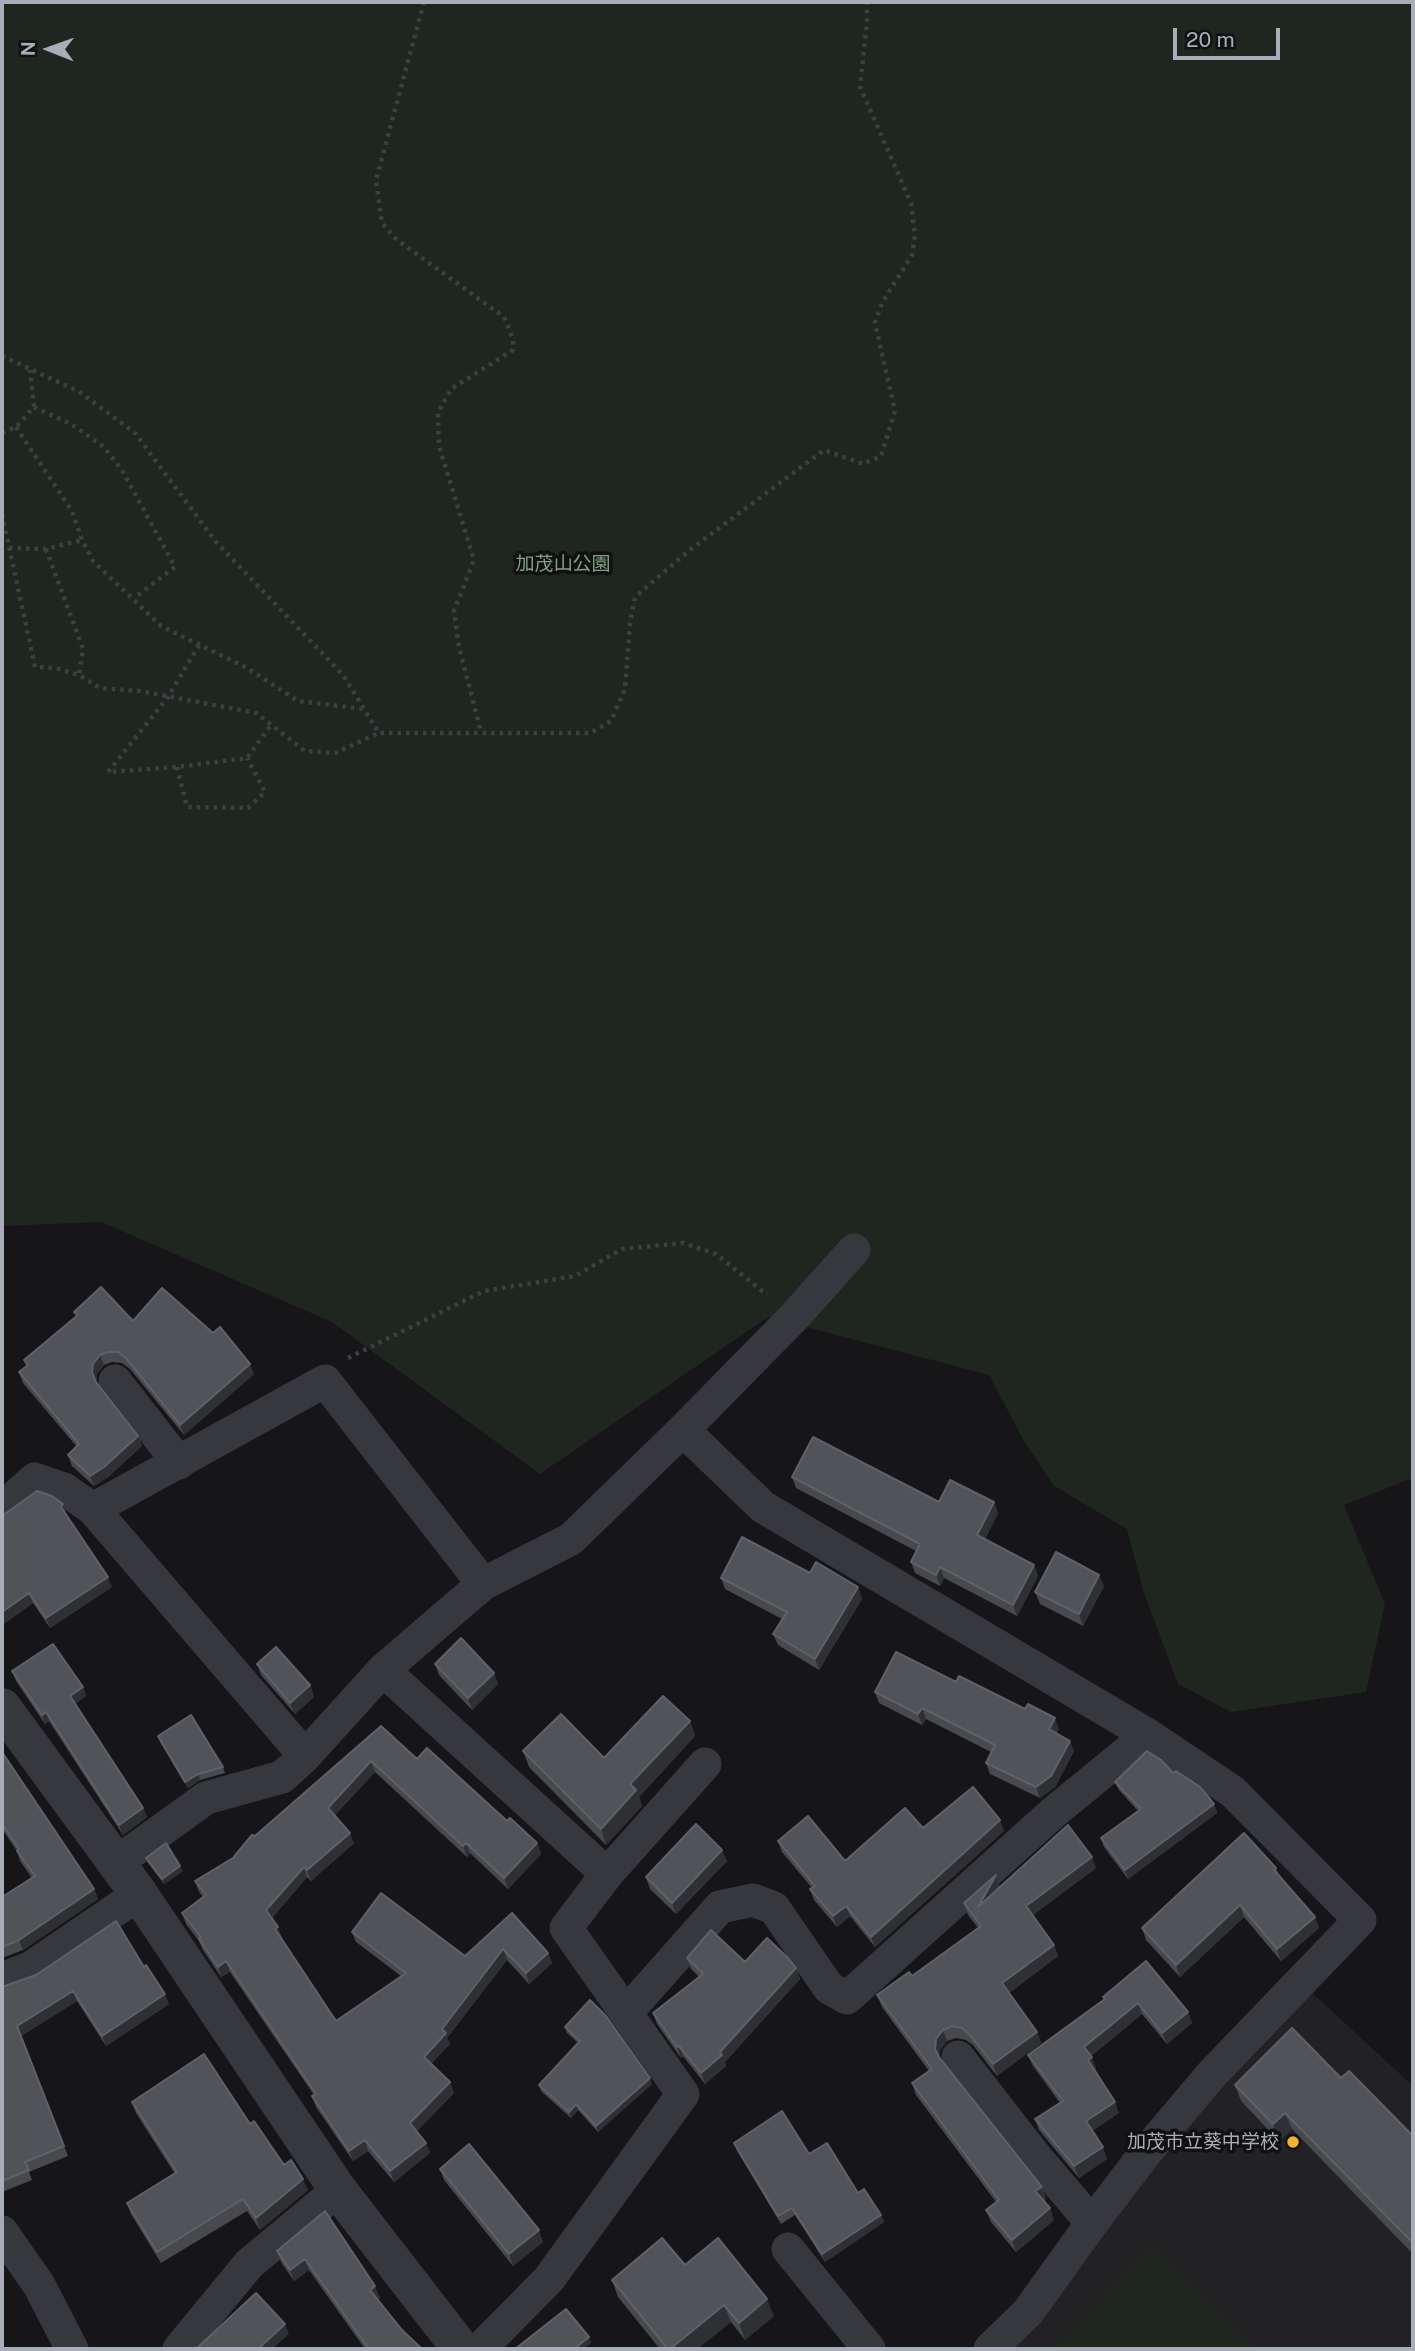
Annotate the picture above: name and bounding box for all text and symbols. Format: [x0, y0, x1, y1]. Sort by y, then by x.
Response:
north arrow [14, 14, 84, 84]
scale bar [1177, 14, 1284, 58]
text: 20 m [1186, 27, 1235, 52]
text: N [17, 41, 39, 56]
park label: 加茂山公園 [516, 553, 610, 575]
place label: 加茂市立葵中学校 [1127, 2131, 1279, 2153]
marker: 加茂市立葵中学校 [1285, 2134, 1301, 2150]

